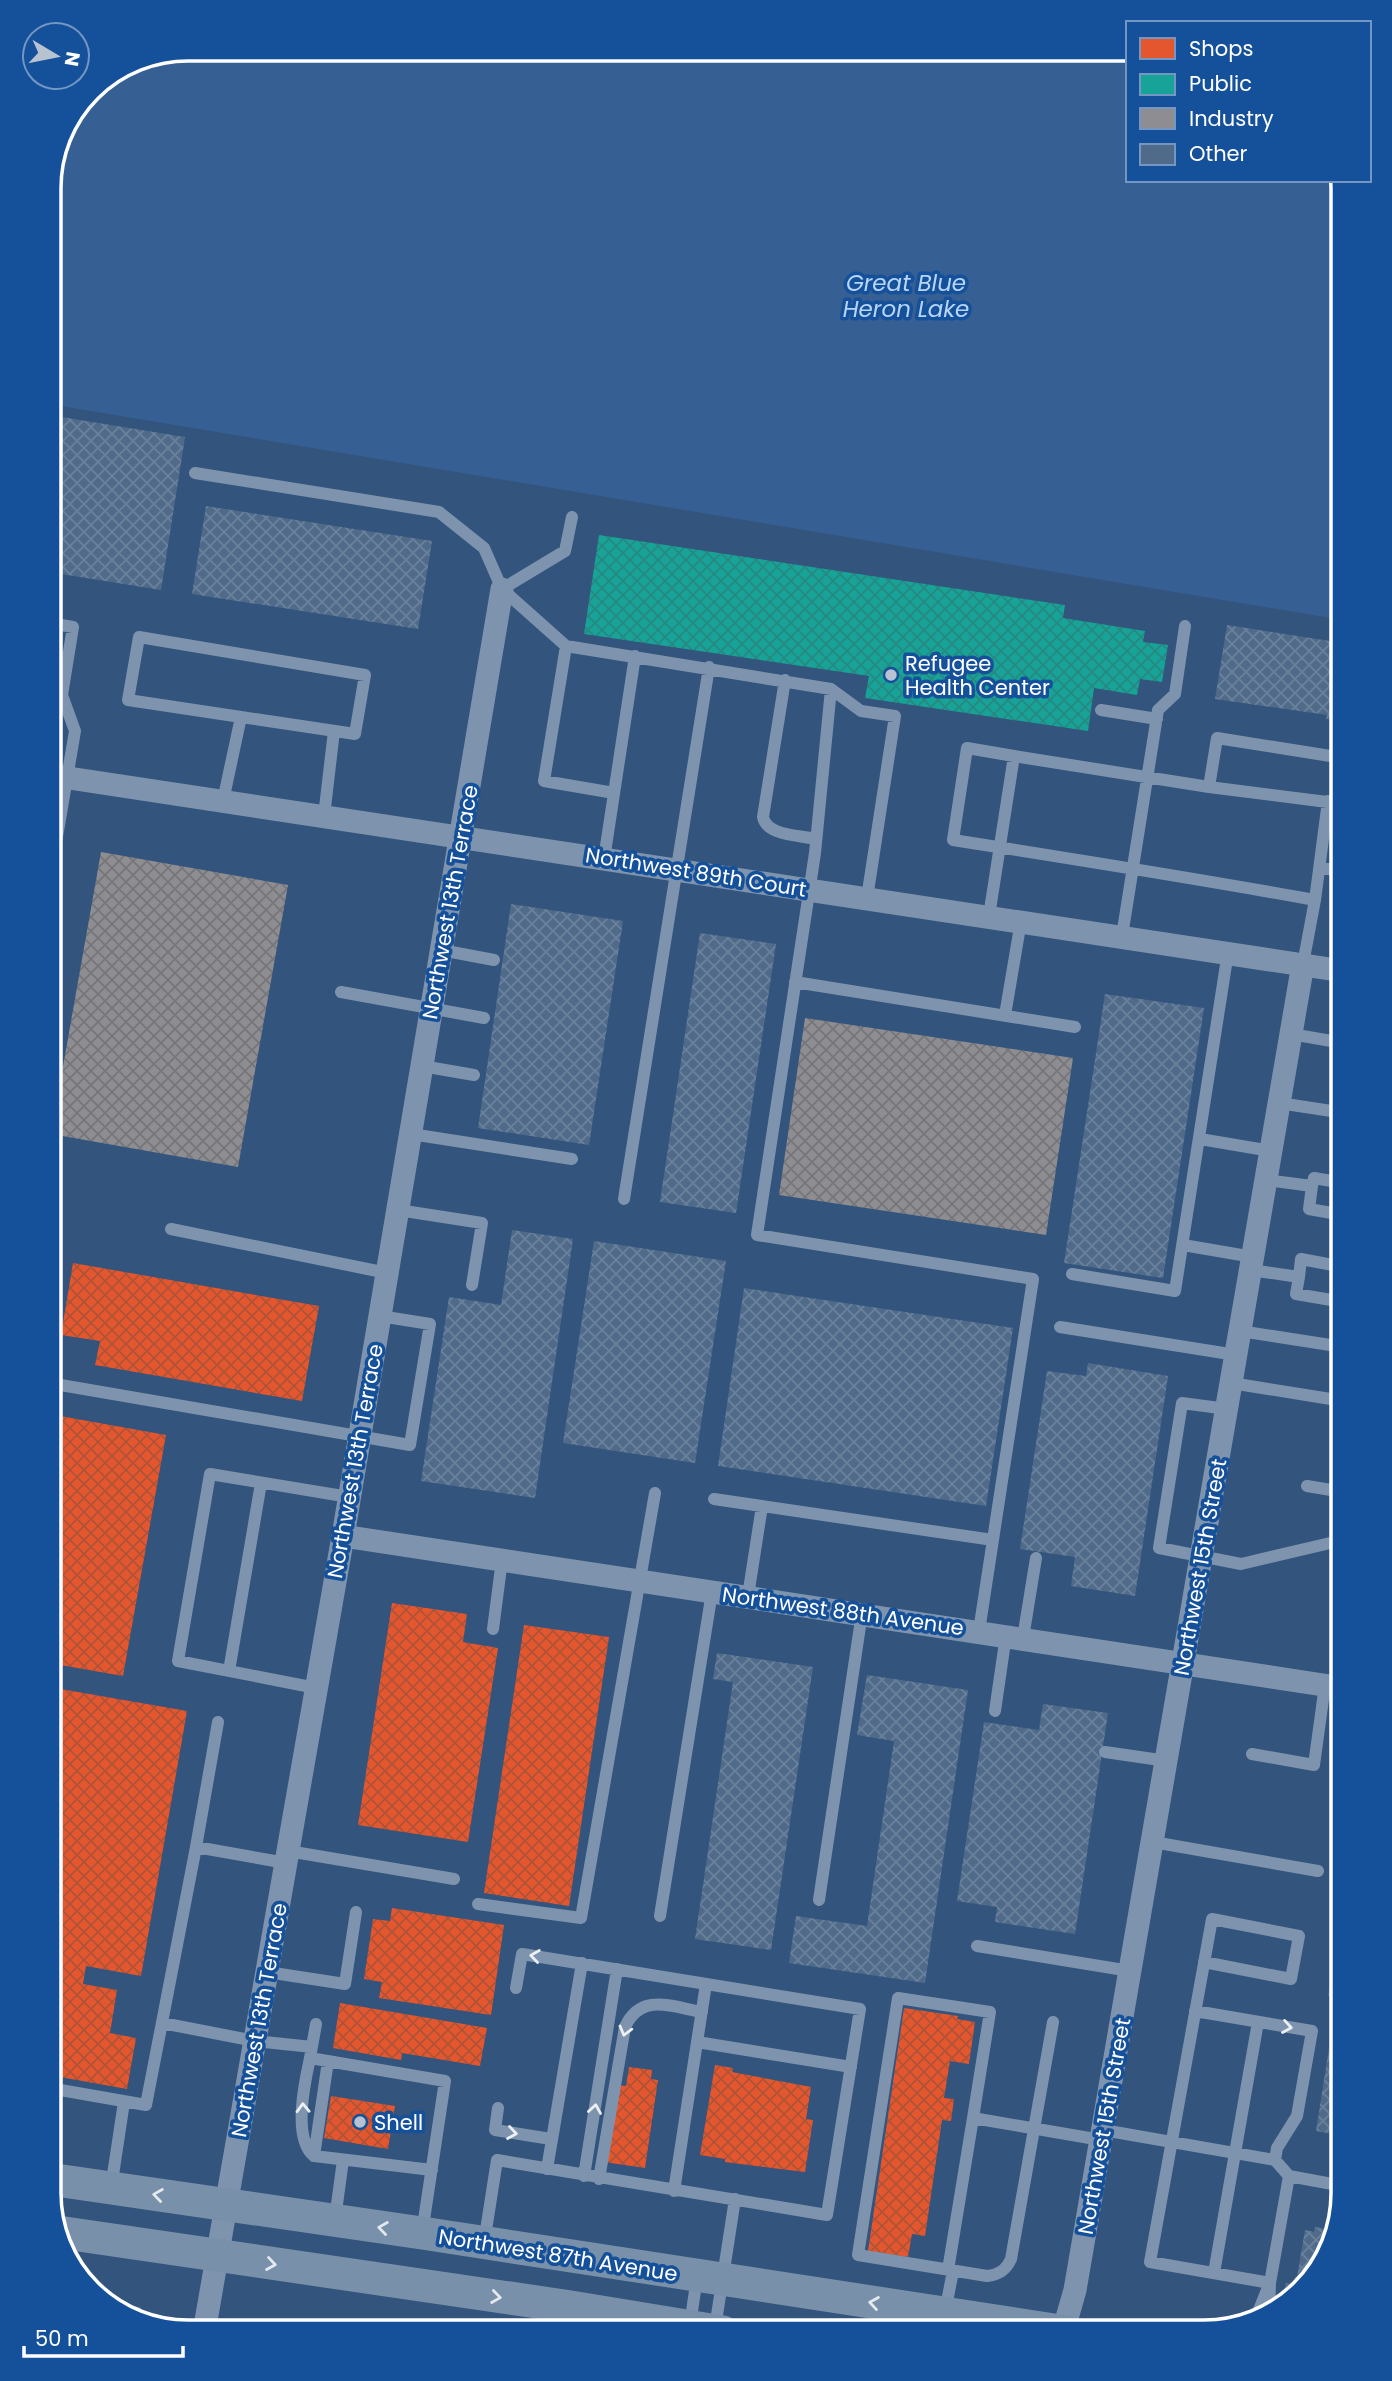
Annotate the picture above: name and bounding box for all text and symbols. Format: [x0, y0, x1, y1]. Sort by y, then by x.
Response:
north arrow [21, 21, 91, 91]
legend [1126, 21, 1371, 182]
text: Shops [1189, 34, 1253, 63]
text: N [58, 49, 87, 68]
text: Public [1189, 69, 1252, 98]
text: Industry [1189, 104, 1274, 133]
text: Other [1189, 139, 1248, 168]
water label: Great Blue Heron Lake [843, 267, 969, 325]
place label: Refugee Health Center [905, 649, 1050, 702]
marker: Refugee Health Center [883, 667, 899, 683]
street label: Northwest 13th Terrace [415, 783, 485, 1021]
street label: Northwest 89th Court [583, 840, 809, 904]
street label: Northwest 13th Terrace [320, 1342, 390, 1580]
street label: Northwest 15th Street [1167, 1456, 1233, 1678]
street label: Northwest 88th Avenue [720, 1580, 966, 1642]
street label: Northwest 13th Terrace [224, 1901, 294, 2139]
one-way arrow [529, 1948, 540, 1963]
street label: Northwest 15th Street [1071, 2015, 1137, 2237]
one-way arrow [1281, 2019, 1293, 2034]
one-way arrow [619, 2024, 633, 2036]
one-way arrow [295, 2102, 310, 2113]
one-way arrow [587, 2103, 602, 2115]
place label: Shell [374, 2108, 423, 2137]
marker: Shell [352, 2114, 368, 2130]
one-way arrow [506, 2125, 518, 2140]
one-way arrow [152, 2188, 164, 2203]
one-way arrow [377, 2220, 389, 2235]
street label: Northwest 87th Avenue [436, 2222, 680, 2288]
one-way arrow [265, 2256, 277, 2271]
one-way arrow [490, 2289, 502, 2304]
one-way arrow [868, 2296, 880, 2311]
scale bar [24, 2314, 184, 2358]
text: 50 m [35, 2324, 89, 2353]

